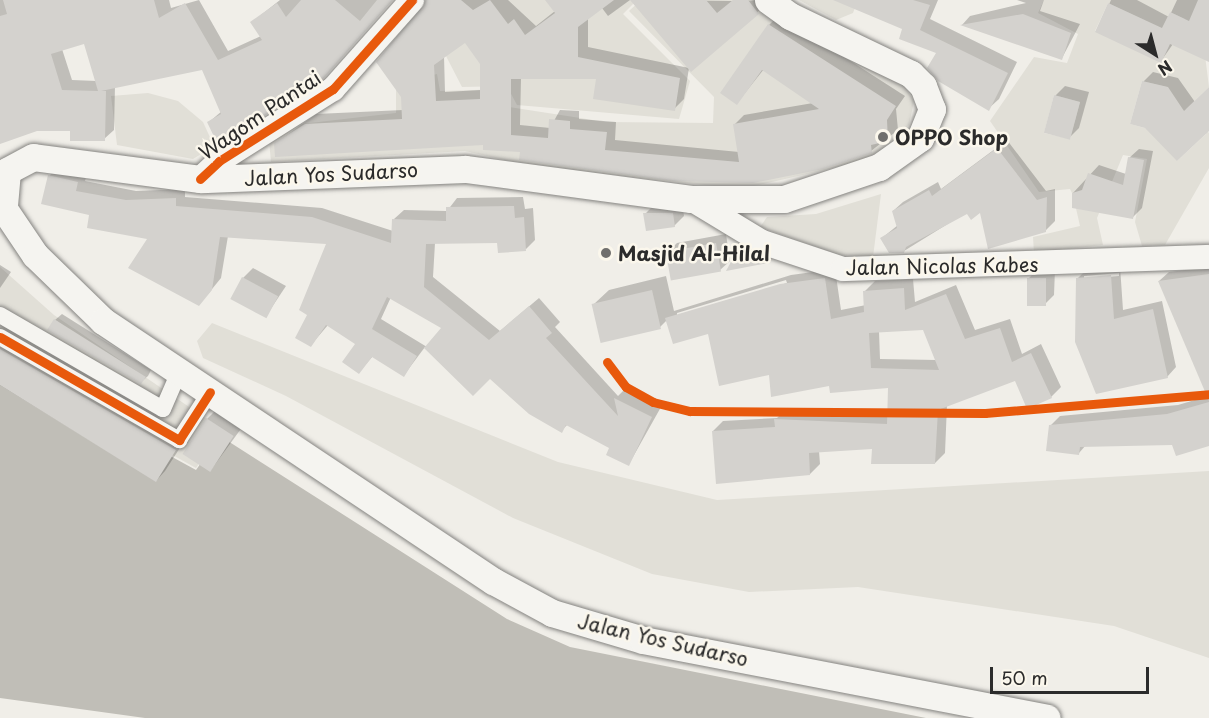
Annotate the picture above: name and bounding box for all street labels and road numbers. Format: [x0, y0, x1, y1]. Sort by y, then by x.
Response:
street label: Wagom Pantai [194, 65, 326, 165]
street label: Jalan Yos Sudarso [243, 157, 419, 191]
street label: Jalan Nicolas Kabes [844, 252, 1040, 280]
street label: Jalan Yos Sudarso [575, 609, 751, 671]

